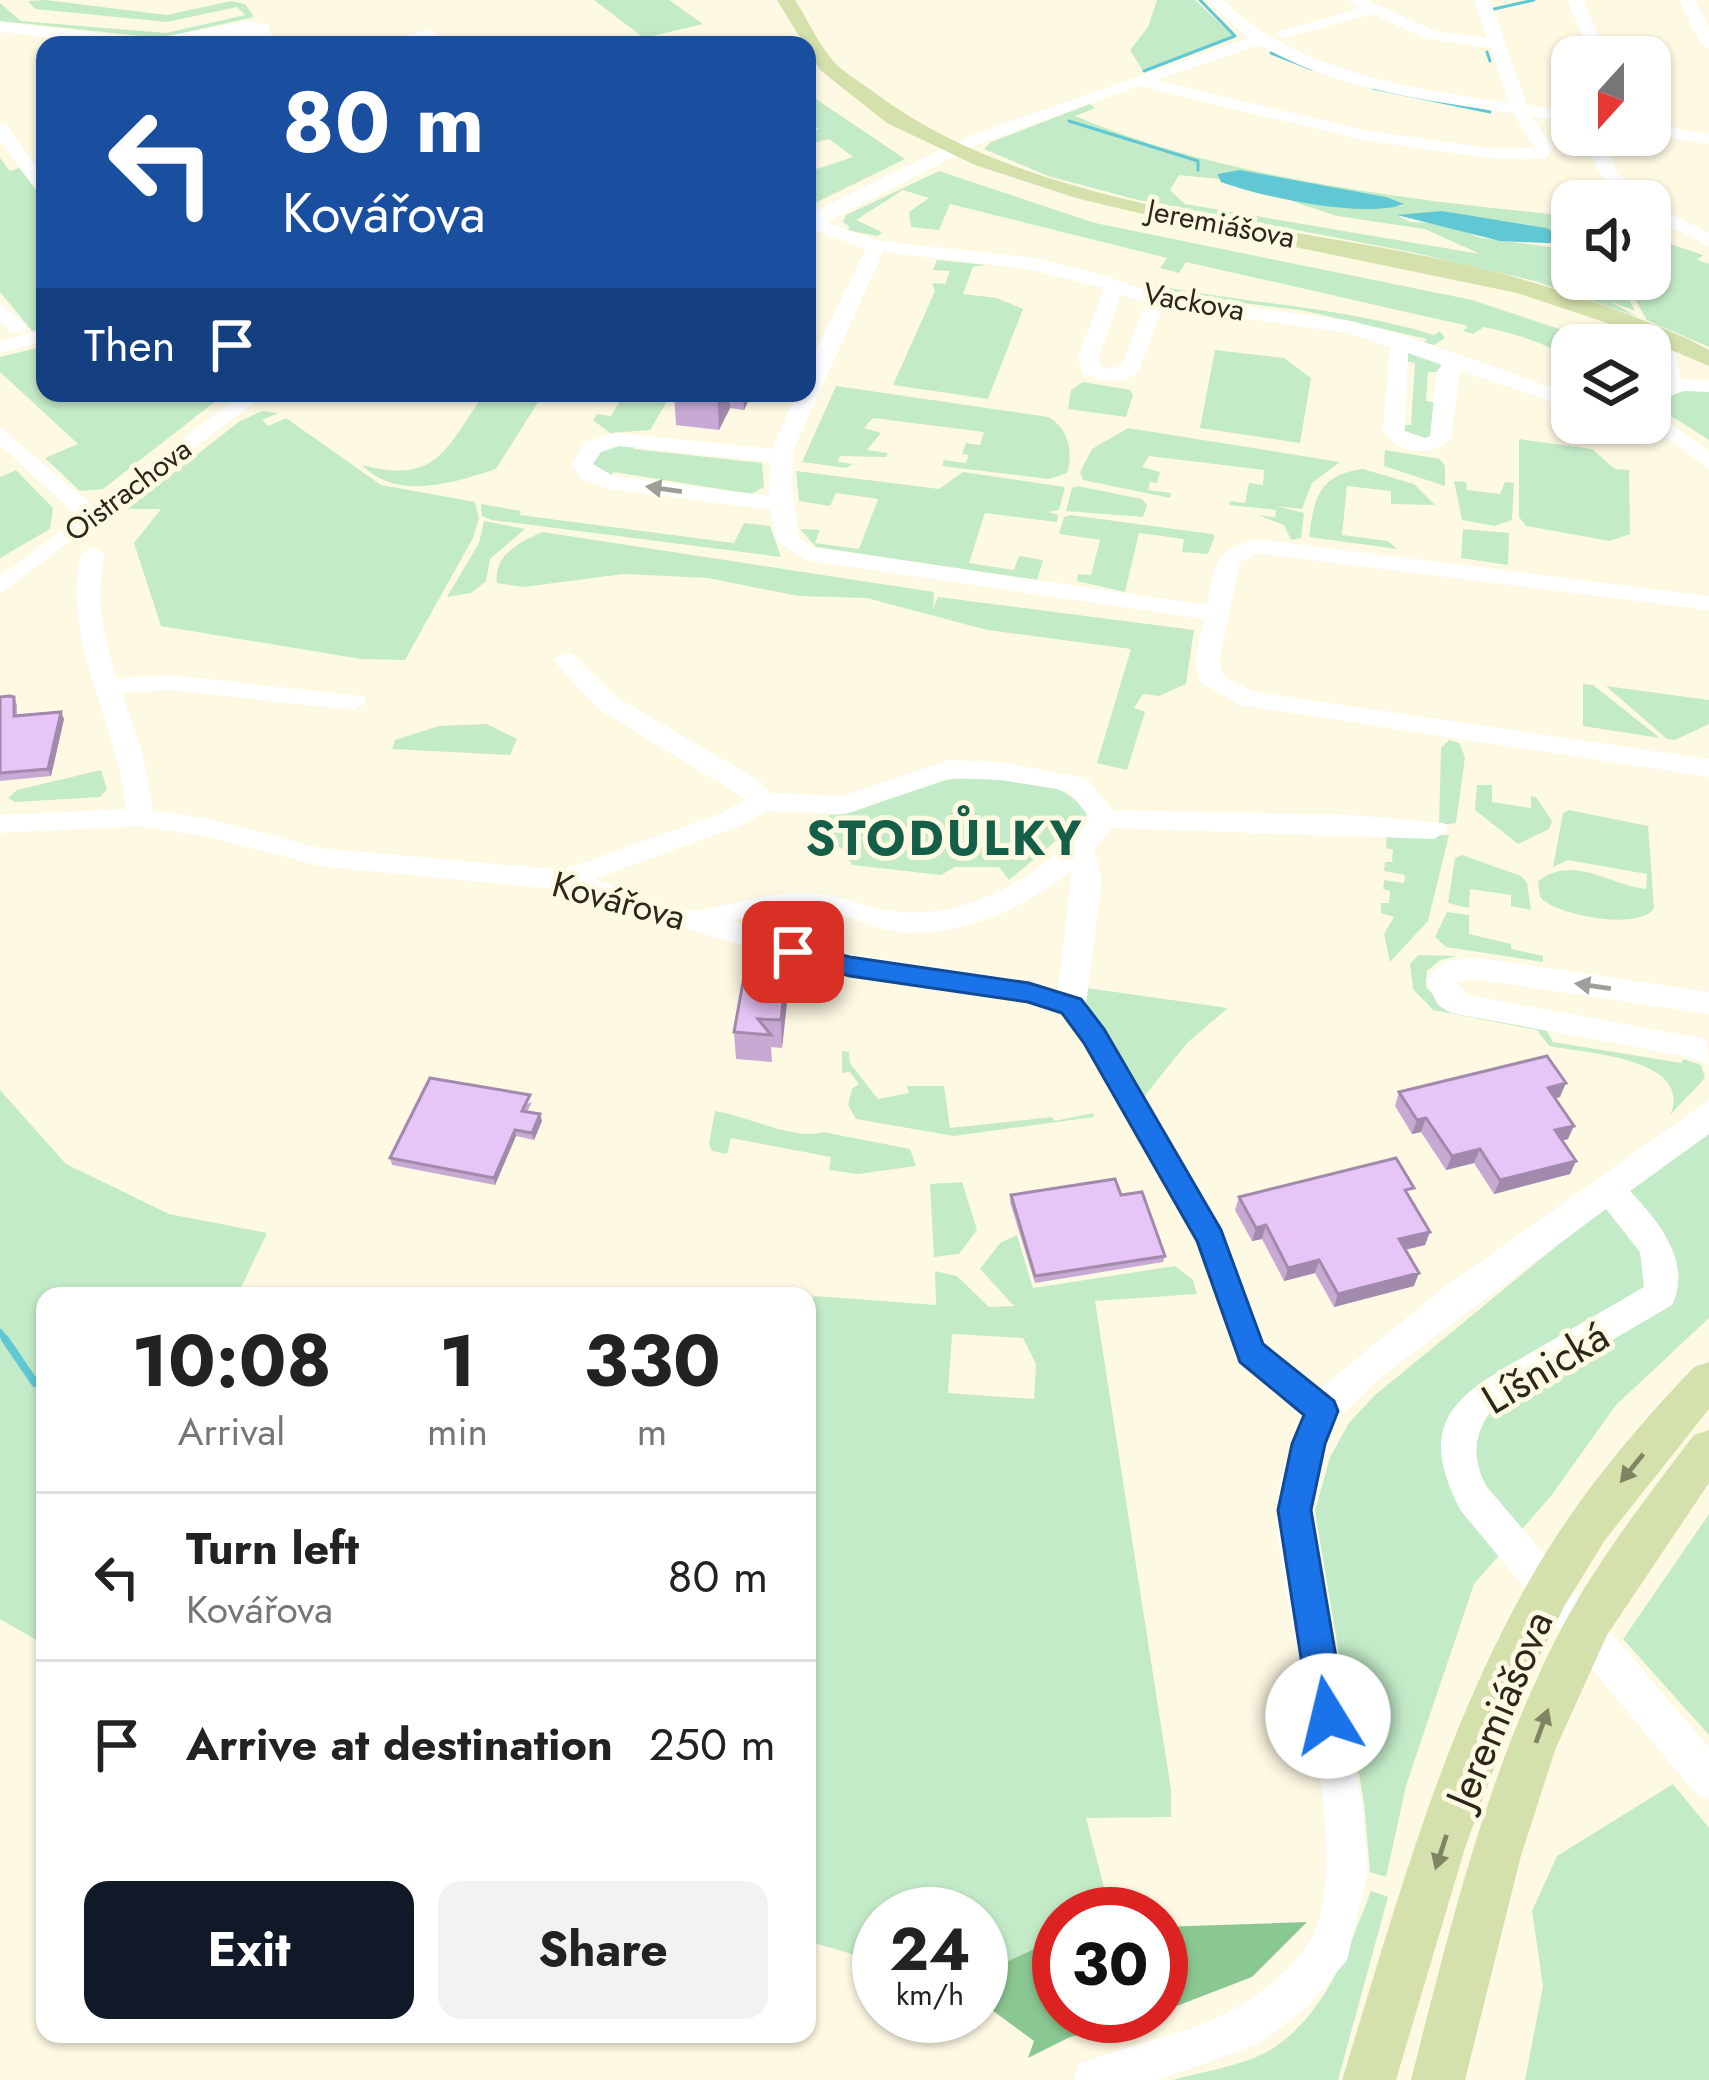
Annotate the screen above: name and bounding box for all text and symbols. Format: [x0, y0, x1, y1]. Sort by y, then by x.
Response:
north arrow [1551, 36, 1671, 156]
map controls [1551, 36, 1671, 444]
text: 80 m [282, 62, 484, 184]
icon: left [84, 84, 240, 240]
text: Kovářova [282, 174, 486, 252]
button: sound [1551, 180, 1671, 300]
street label: Jeremiášova [1140, 187, 1298, 259]
street label: Vackova [1140, 271, 1248, 332]
icon: arrive [199, 312, 265, 378]
text: Then [84, 313, 175, 378]
button: layers [1551, 324, 1671, 444]
street label: Oistrachova [55, 428, 200, 552]
one-way arrow [644, 479, 682, 498]
district label: STODŮLKY [806, 804, 1084, 873]
street label: Kovářova [547, 857, 691, 943]
pin [742, 901, 844, 1003]
icon: arrive [760, 919, 826, 985]
one-way arrow [1574, 976, 1611, 995]
street label: Líšnická [1470, 1306, 1620, 1429]
text: 10:08 [131, 1309, 332, 1413]
text: 1 [439, 1309, 476, 1413]
text: 330 [583, 1309, 721, 1413]
text: Arrival [178, 1403, 285, 1460]
text: min [427, 1403, 488, 1460]
text: m [637, 1403, 667, 1460]
one-way arrow [1620, 1452, 1645, 1483]
text: Turn left [186, 1516, 359, 1581]
icon: left [84, 1544, 150, 1610]
text: 80 m [668, 1544, 768, 1609]
text: Kovářova [186, 1581, 333, 1638]
street label: Jeremiášova [1429, 1601, 1568, 1822]
position arrow [1265, 1653, 1391, 1779]
one-way arrow [1534, 1708, 1552, 1744]
icon: arrive [84, 1712, 150, 1778]
text: Arrive at destination [186, 1712, 613, 1777]
text: 250 m [649, 1712, 776, 1777]
one-way arrow [1430, 1834, 1449, 1871]
button: Exit [84, 1881, 414, 2019]
button: Share [438, 1881, 768, 2019]
speed limit sign: 30 [1032, 1887, 1188, 2043]
text: 24 [889, 1906, 971, 1993]
text: km/h [896, 1973, 964, 2016]

